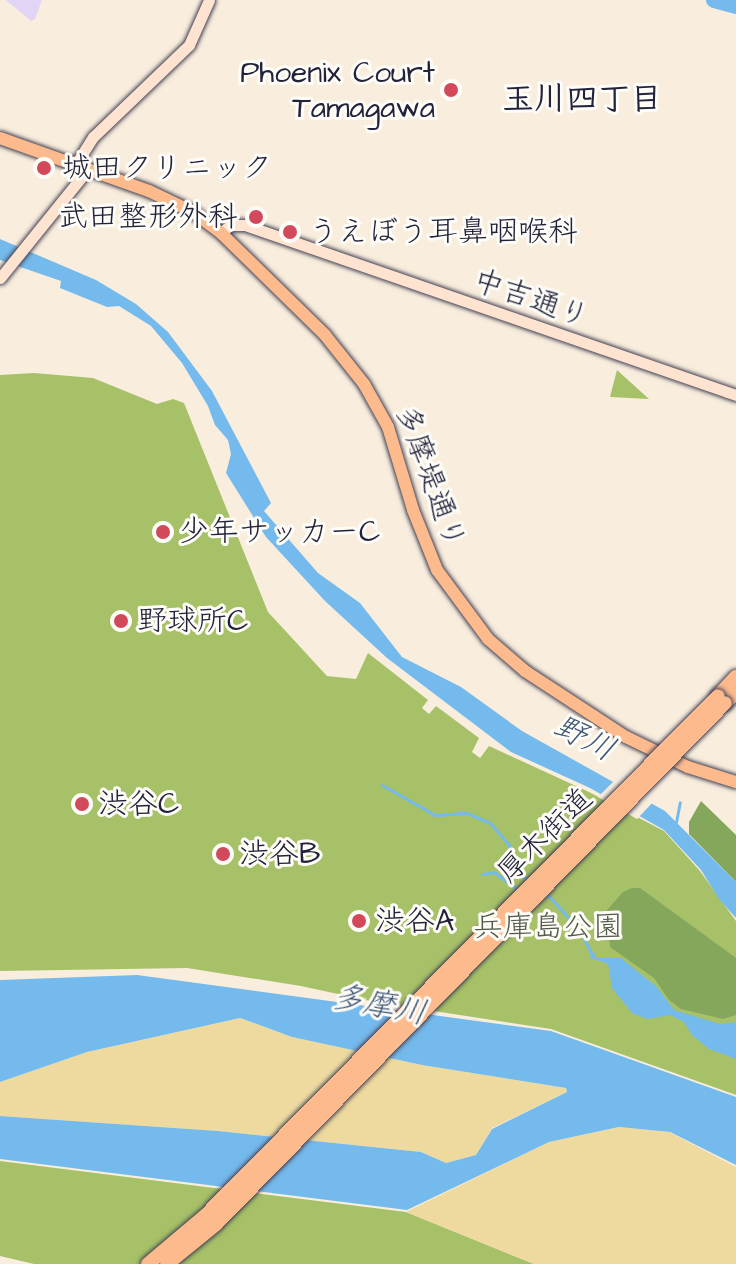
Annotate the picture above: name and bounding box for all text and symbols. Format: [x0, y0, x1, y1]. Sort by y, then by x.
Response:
place label: Phoenix Court Tamagawa [240, 55, 435, 126]
marker: Phoenix Court Tamagawa [442, 81, 460, 99]
district label: 玉川四丁目 [502, 81, 662, 119]
place label: 城田クリニック [62, 150, 272, 186]
marker: 城田クリニック [33, 157, 55, 179]
place label: 武田整形外科 [58, 199, 238, 235]
marker: 武田整形外科 [245, 206, 267, 228]
place label: うえぼう耳鼻咽喉科 [308, 214, 578, 250]
marker: うえぼう耳鼻咽喉科 [279, 221, 301, 243]
street label: 中吉通り [468, 262, 594, 336]
street label: 多摩堤通り [387, 400, 473, 554]
place label: 少年サッカーC [179, 514, 380, 550]
marker: 少年サッカーC [154, 523, 172, 541]
place label: 野球所C [137, 603, 248, 639]
marker: 野球所C [112, 612, 130, 630]
water label: 野川 [547, 707, 621, 771]
street label: 厚木街道 [490, 781, 600, 891]
place label: 渋谷C [98, 786, 179, 822]
marker: 渋谷C [73, 795, 91, 813]
place label: 渋谷B [239, 836, 320, 872]
marker: 渋谷B [214, 845, 232, 863]
place label: 渋谷A [375, 903, 454, 939]
park label: 兵庫島公園 [473, 909, 623, 945]
marker: 渋谷A [350, 912, 368, 930]
water label: 多摩川 [328, 978, 430, 1034]

